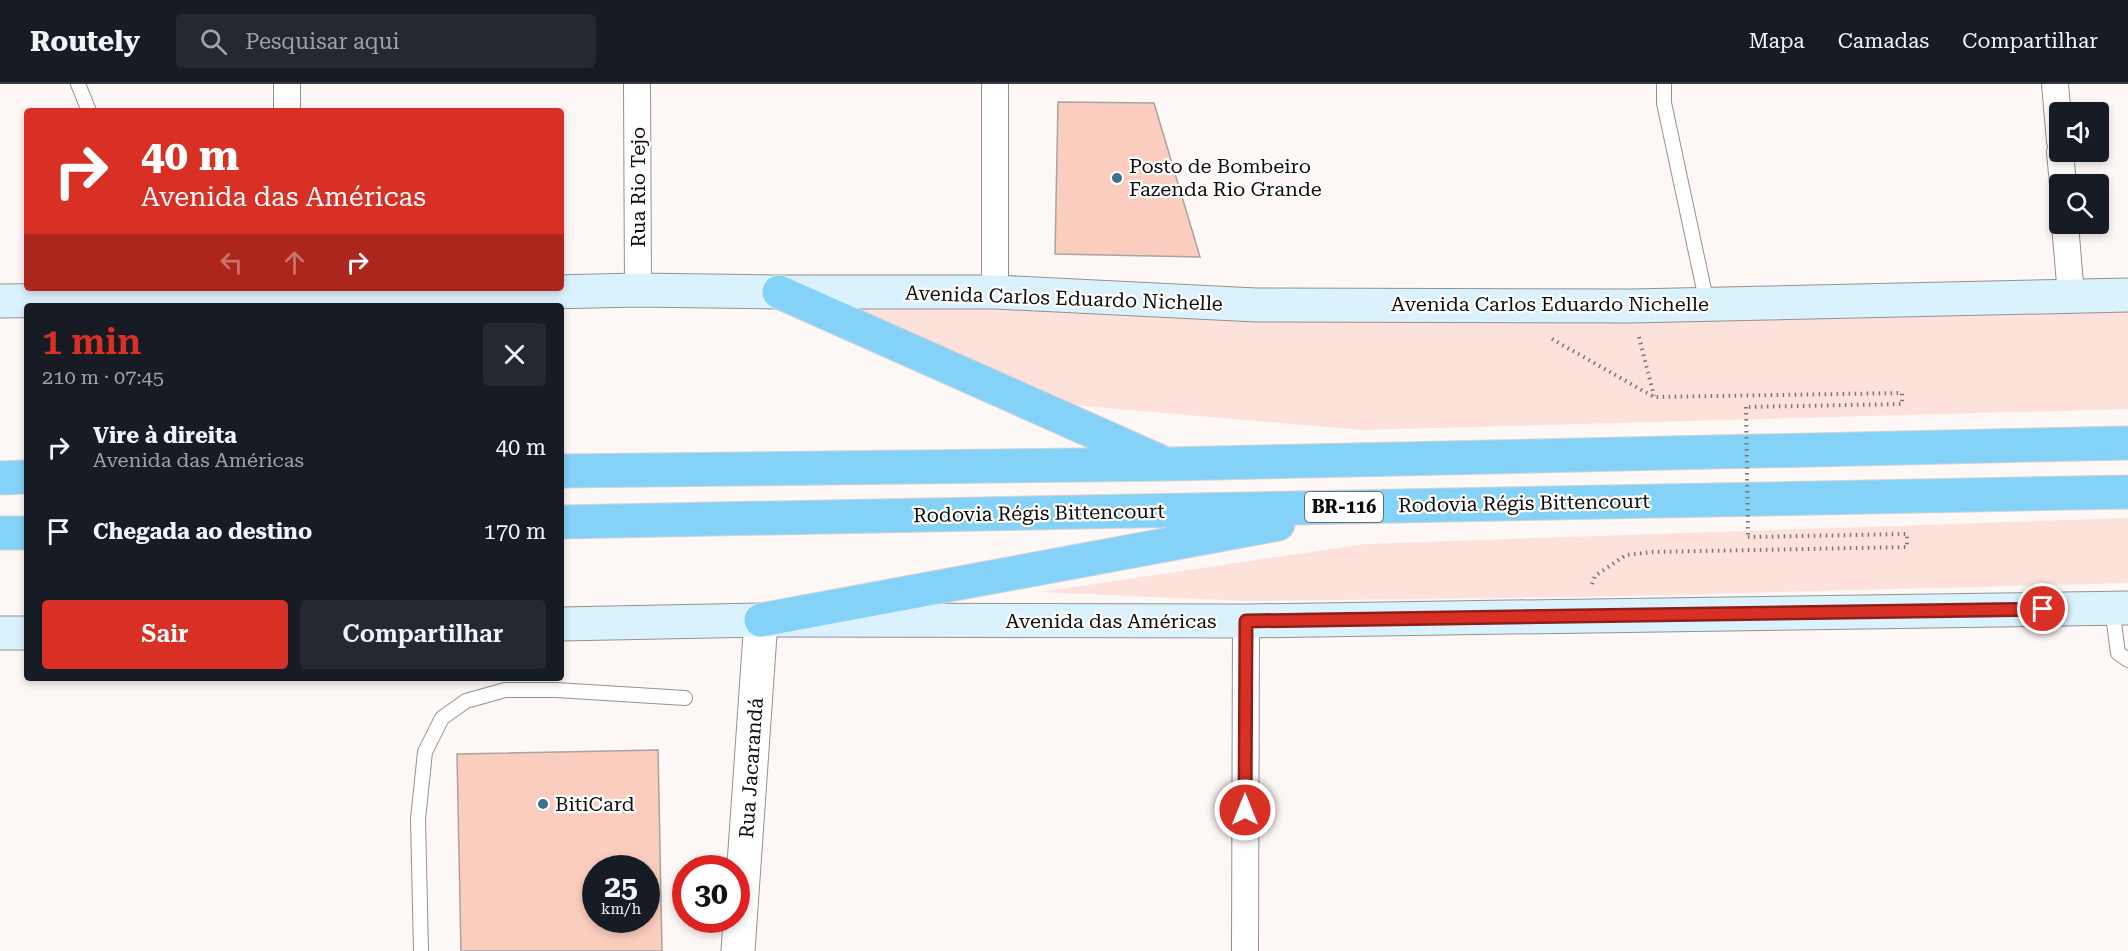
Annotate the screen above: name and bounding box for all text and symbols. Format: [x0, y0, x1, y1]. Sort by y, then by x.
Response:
search box [176, 14, 596, 68]
text: Routely [30, 25, 140, 58]
icon: search [197, 25, 230, 58]
text: Pesquisar aqui [245, 29, 400, 54]
text: Mapa [1749, 29, 1805, 53]
text: Camadas [1838, 29, 1929, 53]
text: Compartilhar [1962, 29, 2098, 53]
map controls [2049, 102, 2109, 234]
button: sound [2049, 102, 2109, 162]
street label: Rua Rio Tejo [626, 127, 650, 247]
text: 40 m [141, 131, 239, 180]
icon: right [42, 132, 120, 210]
place label: Posto de Bombeiro Fazenda Rio Grande [1129, 154, 1322, 201]
marker: Posto de Bombeiro Fazenda Rio Grande [1110, 171, 1124, 185]
button: search [2049, 174, 2109, 234]
text: Avenida das Américas [141, 181, 426, 213]
icon: left [215, 246, 248, 279]
icon: ahead [278, 246, 311, 279]
icon: right [341, 246, 374, 279]
street label: Avenida Carlos Eduardo Nichelle [905, 280, 1223, 316]
street label: Avenida Carlos Eduardo Nichelle [1391, 292, 1709, 316]
text: 1 min [42, 321, 141, 363]
button: close [483, 323, 546, 386]
text: 210 m · 07:45 [42, 365, 164, 389]
text: Vire à direita [93, 423, 237, 448]
icon: right [42, 431, 75, 464]
text: 40 m [496, 435, 546, 460]
text: Avenida das Américas [93, 448, 304, 472]
street label: Rodovia Régis Bittencourt [1398, 489, 1651, 517]
road number: BR-116 [1305, 492, 1383, 522]
street label: Rodovia Régis Bittencourt [913, 499, 1166, 527]
icon: arrive [42, 515, 75, 548]
text: Chegada ao destino [93, 519, 312, 544]
text: 170 m [483, 519, 546, 544]
pin [2017, 583, 2068, 634]
icon: arrive [2026, 592, 2059, 625]
button: Sair [42, 600, 288, 669]
button: Compartilhar [300, 600, 546, 669]
street label: Avenida das Américas [1005, 609, 1217, 633]
street label: Rua Jacarandá [734, 697, 768, 839]
position arrow [1213, 778, 1277, 842]
place label: BitiCard [555, 792, 635, 816]
marker: BitiCard [536, 797, 550, 811]
speed limit sign: 30 [672, 855, 750, 933]
text: 25 [604, 869, 638, 904]
text: km/h [601, 900, 641, 918]

